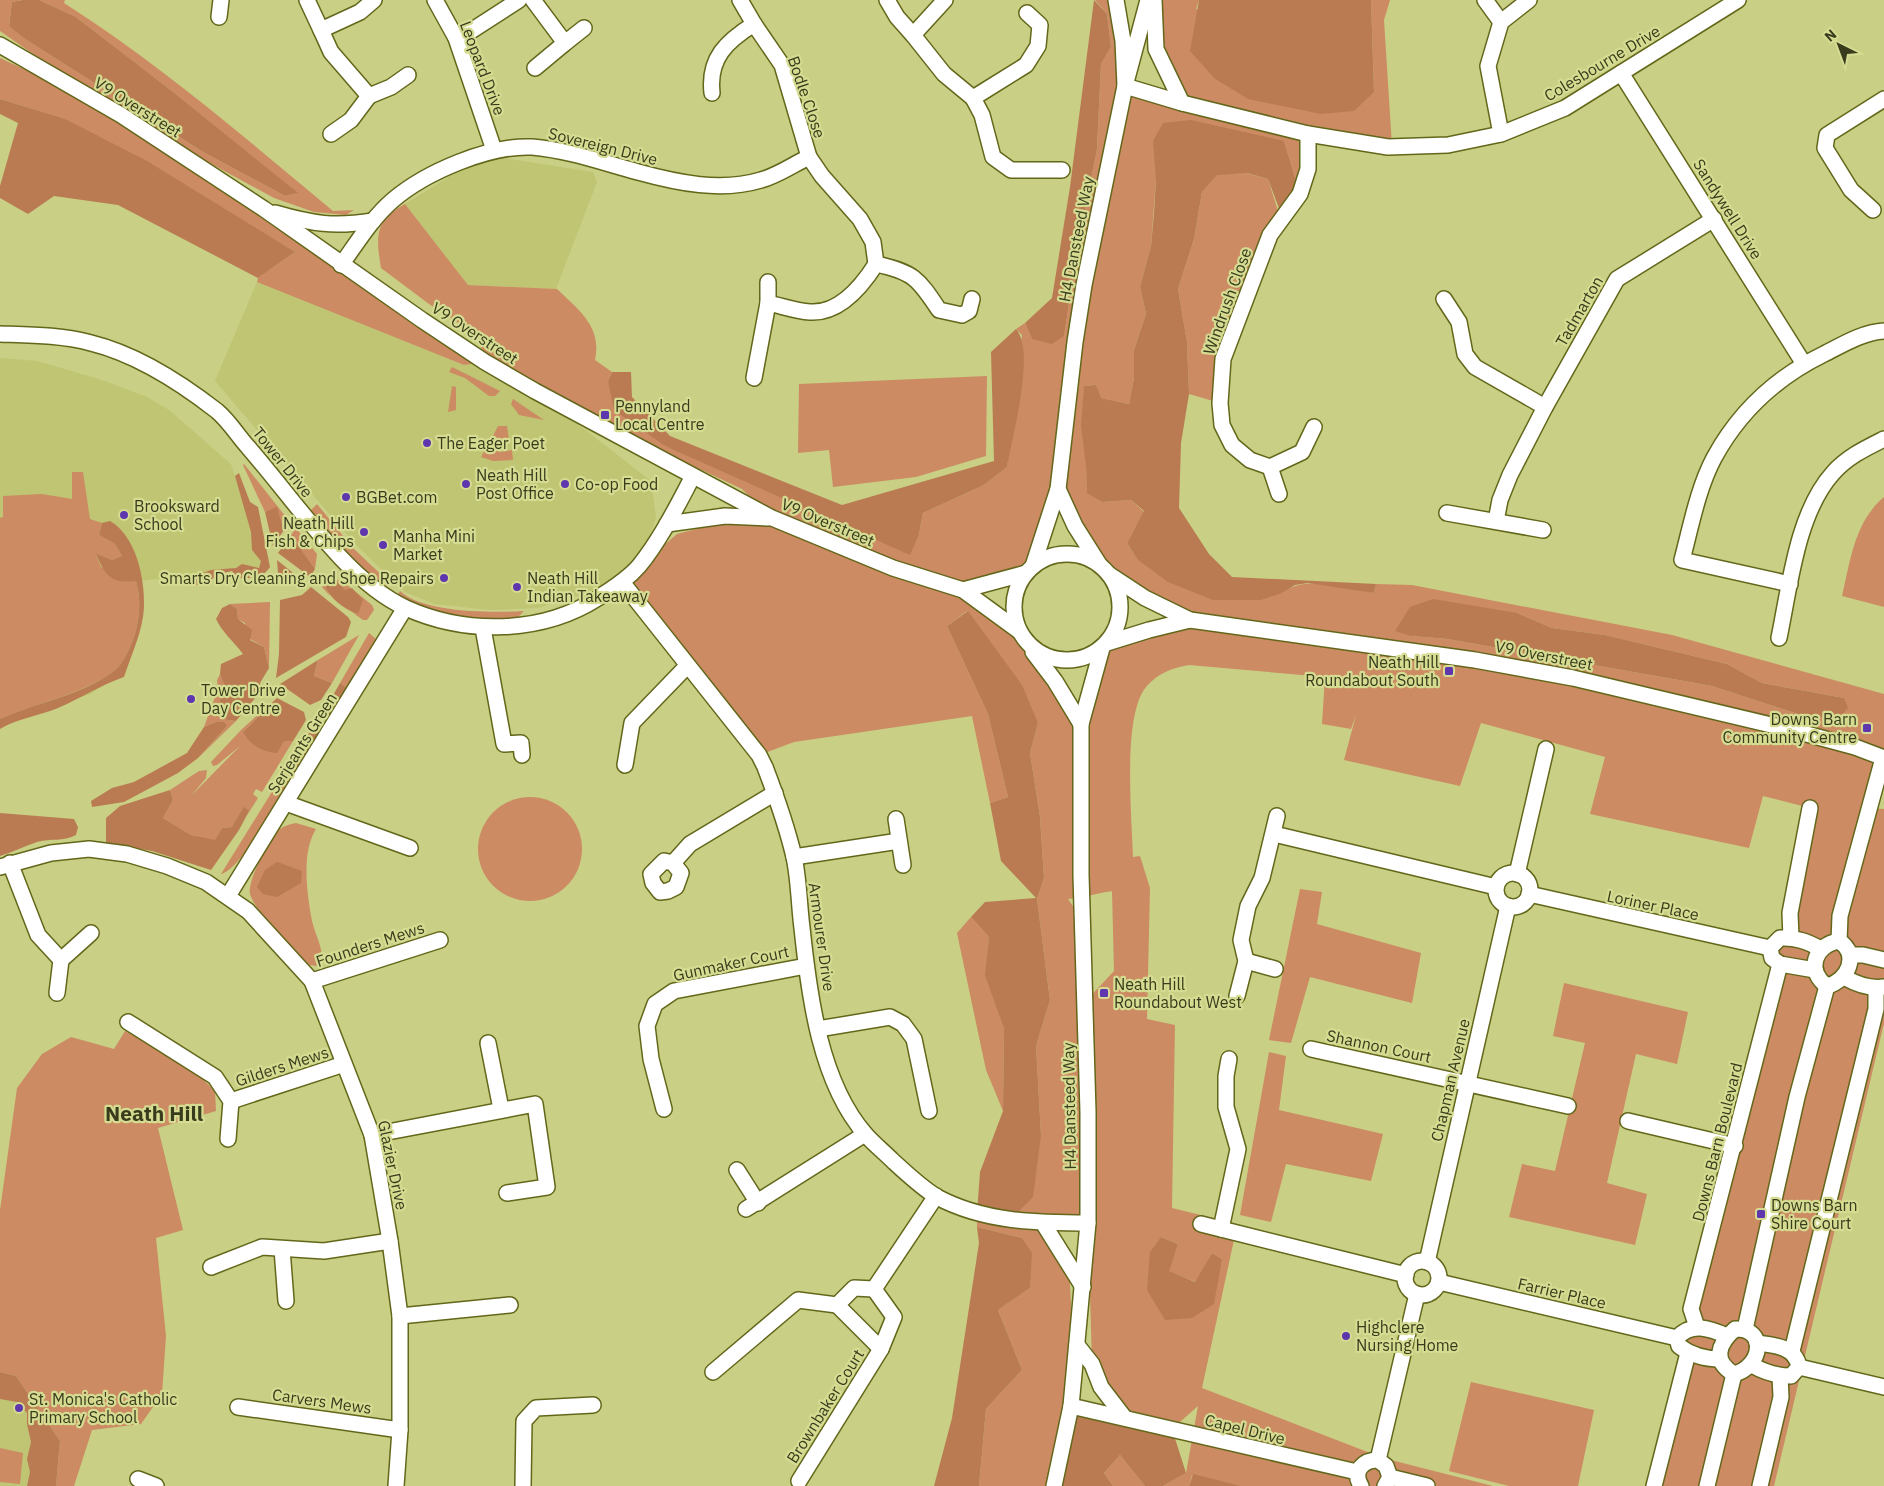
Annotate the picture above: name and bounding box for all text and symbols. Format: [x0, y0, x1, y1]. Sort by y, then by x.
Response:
street label: Leopard Drive [456, 18, 510, 118]
street label: Colesbourne Drive [1540, 20, 1664, 106]
north arrow [1814, 20, 1864, 70]
text: N [1821, 25, 1840, 45]
street label: Bodle Close [784, 53, 830, 141]
street label: V9 Overstreet [91, 72, 185, 142]
street label: Sovereign Drive [546, 123, 660, 169]
street label: Sandywell Drive [1689, 155, 1767, 263]
street label: H4 Dansteed Way [1054, 175, 1098, 303]
street label: Windrush Close [1198, 245, 1256, 357]
street label: Tadmarton [1551, 272, 1607, 350]
street label: V9 Overstreet [428, 298, 522, 368]
place label: Pennyland Local Centre [615, 396, 705, 434]
marker: Pennyland Local Centre [599, 409, 611, 421]
street label: Tower Drive [249, 423, 318, 501]
place label: The Eager Poet [437, 433, 545, 453]
marker: The Eager Poet [421, 437, 433, 449]
place label: Neath Hill Post Office [476, 465, 554, 503]
place label: Co-op Food [575, 474, 658, 494]
marker: Neath Hill Post Office [460, 478, 472, 490]
marker: Co-op Food [559, 478, 571, 490]
place label: BGBet.com [356, 487, 438, 507]
marker: BGBet.com [340, 491, 352, 503]
street label: V9 Overstreet [778, 493, 878, 551]
place label: Brooksward School [134, 496, 220, 534]
marker: Brooksward School [118, 509, 130, 521]
place label: Neath Hill Fish & Chips [265, 513, 354, 551]
marker: Neath Hill Fish & Chips [358, 526, 370, 538]
place label: Manha Mini Market [393, 526, 475, 564]
marker: Manha Mini Market [377, 539, 389, 551]
place label: Smarts Dry Cleaning and Shoe Repairs [160, 568, 434, 588]
place label: Neath Hill Indian Takeaway [527, 568, 648, 606]
marker: Smarts Dry Cleaning and Shoe Repairs [438, 572, 450, 584]
marker: Neath Hill Indian Takeaway [511, 581, 523, 593]
street label: V9 Overstreet [1493, 636, 1595, 674]
place label: Neath Hill Roundabout South [1305, 652, 1439, 690]
marker: Neath Hill Roundabout South [1443, 665, 1455, 677]
place label: Tower Drive Day Centre [201, 680, 286, 718]
street label: Serjeants Green [263, 689, 341, 797]
marker: Tower Drive Day Centre [185, 693, 197, 705]
place label: Downs Barn Community Centre [1723, 709, 1857, 747]
marker: Downs Barn Community Centre [1861, 722, 1873, 734]
street label: Armourer Drive [804, 881, 840, 993]
street label: Loriner Place [1605, 885, 1701, 925]
street label: Founders Mews [313, 917, 427, 971]
street label: Gunmaker Court [671, 941, 791, 985]
place label: Neath Hill Roundabout West [1114, 974, 1242, 1012]
marker: Neath Hill Roundabout West [1098, 987, 1110, 999]
street label: Chapman Avenue [1426, 1016, 1474, 1143]
street label: Shannon Court [1325, 1025, 1433, 1067]
street label: Gilders Mews [233, 1042, 331, 1090]
street label: H4 Dansteed Way [1058, 1042, 1080, 1170]
street label: Downs Barn Boulevard [1688, 1060, 1746, 1224]
district label: Neath Hill [105, 1099, 203, 1127]
street label: Glazier Drive [374, 1118, 412, 1212]
place label: Downs Barn Shire Court [1771, 1195, 1858, 1233]
marker: Downs Barn Shire Court [1755, 1208, 1767, 1220]
street label: Farrier Place [1516, 1273, 1608, 1313]
place label: Highclere Nursing Home [1356, 1317, 1459, 1355]
marker: Highclere Nursing Home [1340, 1330, 1352, 1342]
street label: Brownbaker Court [782, 1345, 868, 1467]
street label: Carvers Mews [271, 1384, 373, 1418]
place label: St. Monica's Catholic Primary School [29, 1389, 177, 1427]
marker: St. Monica's Catholic Primary School [13, 1402, 25, 1414]
street label: Capel Drive [1203, 1409, 1287, 1449]

